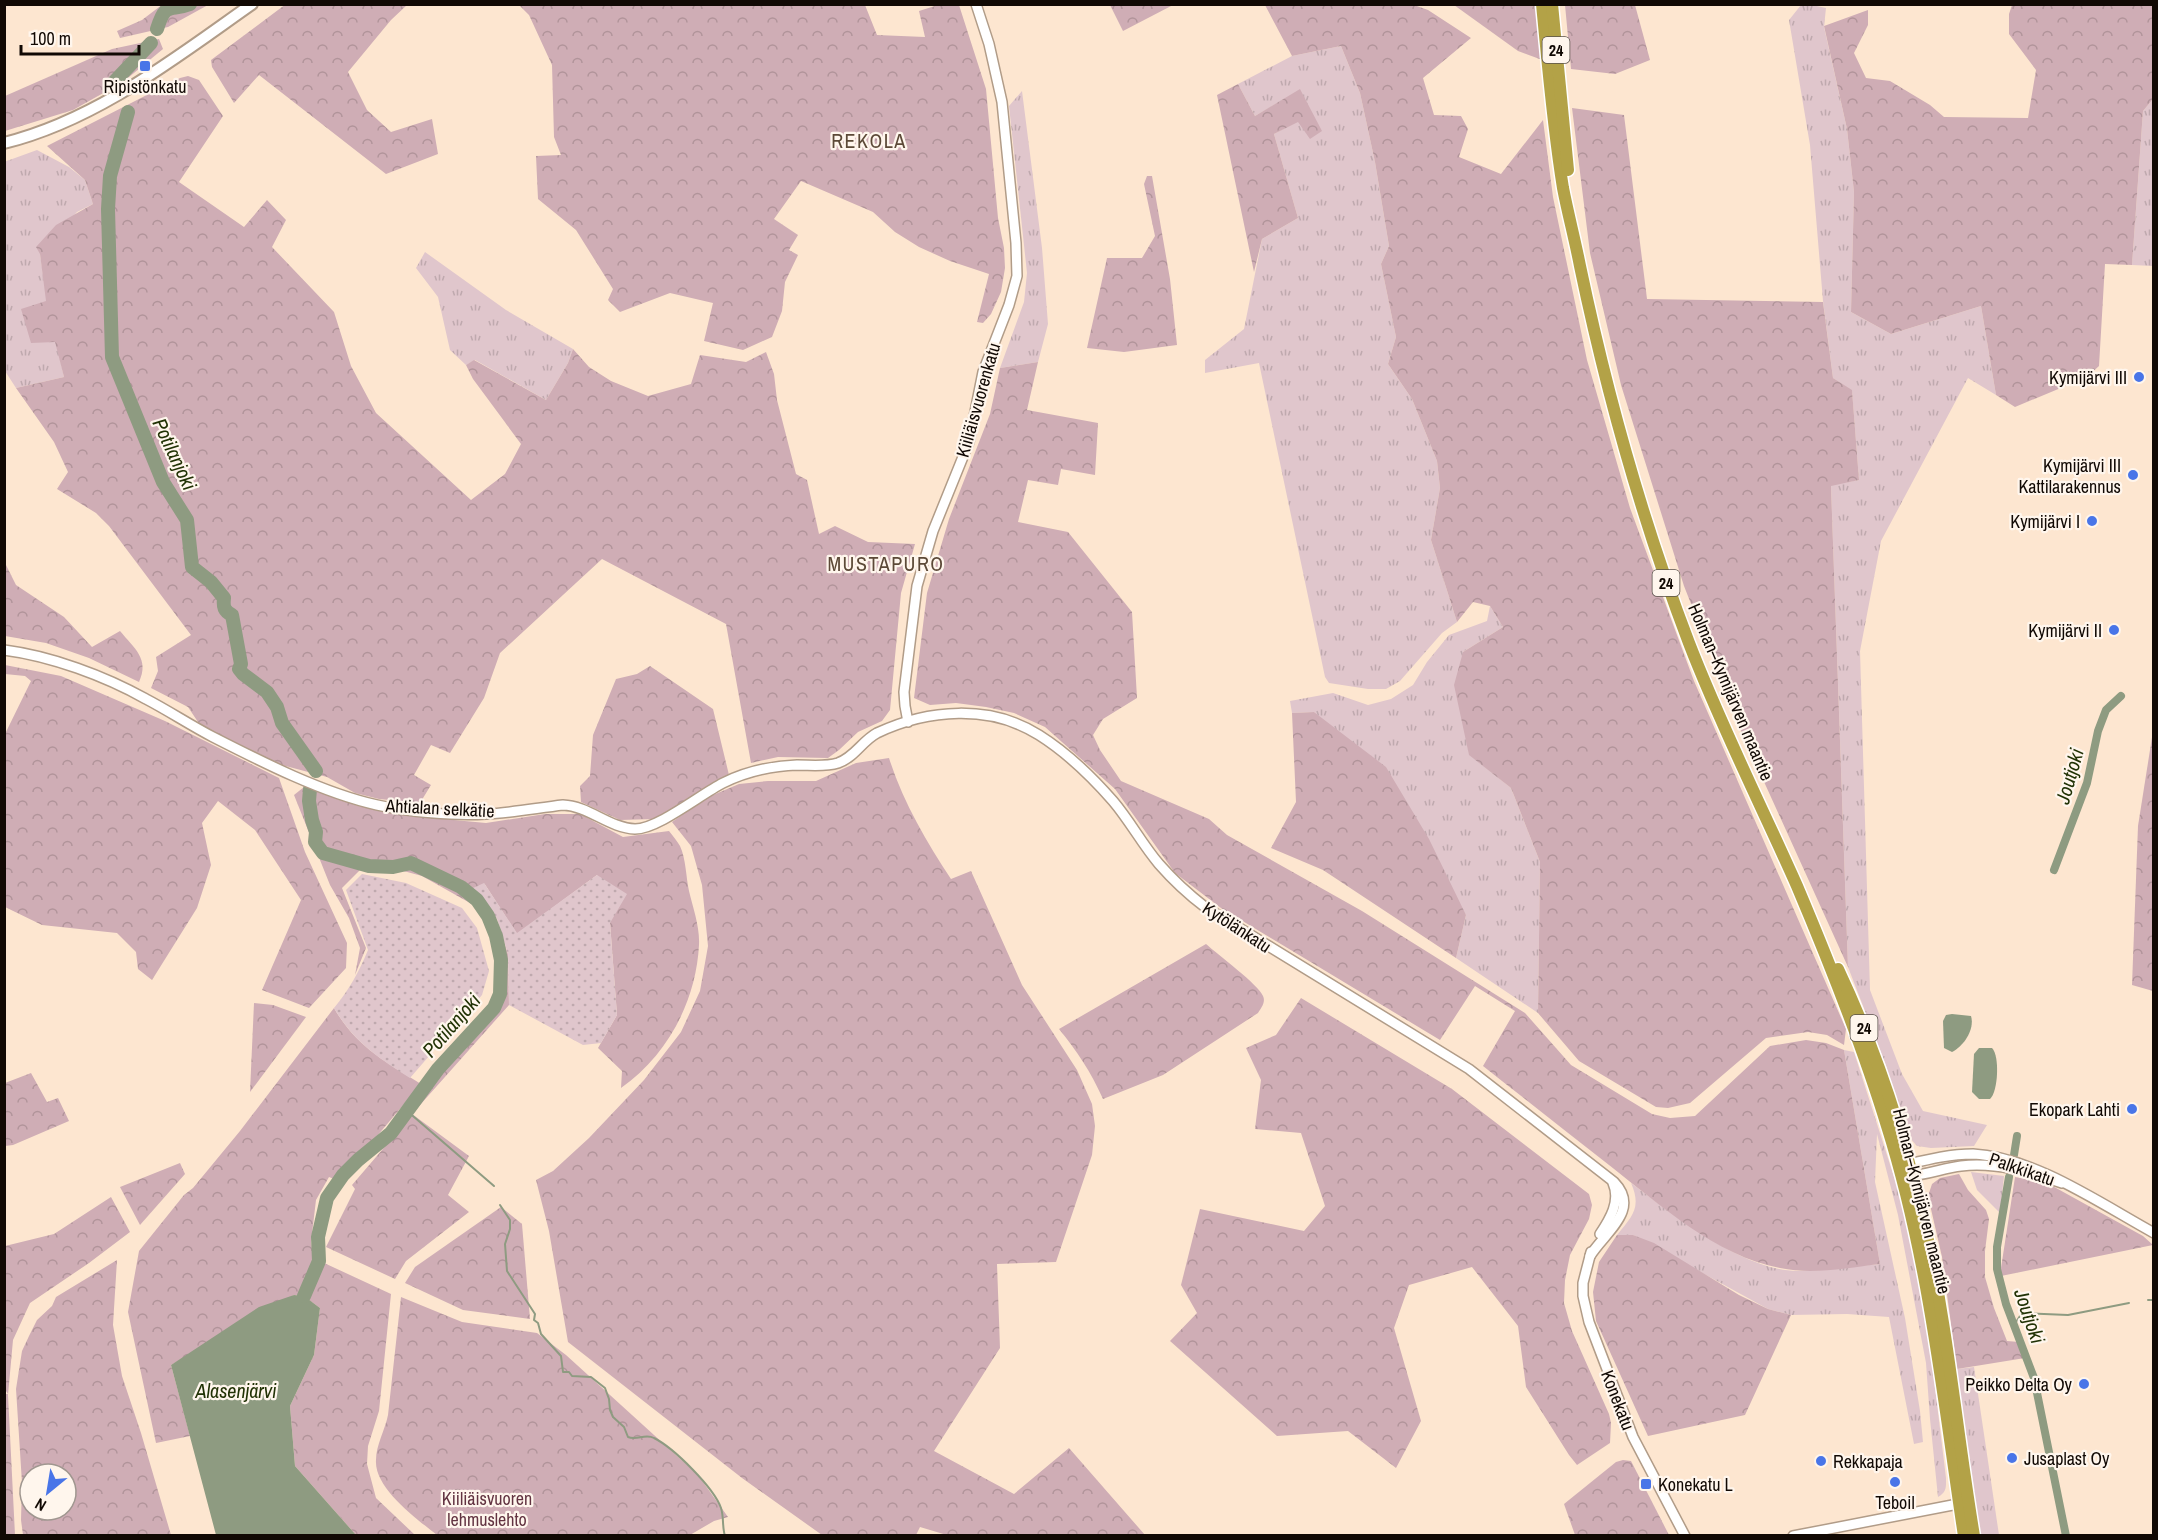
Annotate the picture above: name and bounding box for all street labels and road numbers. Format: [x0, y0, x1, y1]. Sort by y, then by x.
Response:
road number: 24 [1542, 37, 1570, 63]
street label: Kiiliäisvuorenkatu [950, 340, 1006, 460]
road number: 24 [1652, 570, 1680, 596]
street label: Holman–Kymijärven maantie [1682, 600, 1780, 784]
street label: Ahtialan selkätie [384, 793, 495, 823]
street label: Kytölänkatu [1198, 896, 1276, 958]
road number: 24 [1850, 1015, 1878, 1041]
street label: Holman–Kymijärven maantie [1887, 1106, 1957, 1296]
street label: Palkkikatu [1986, 1146, 2058, 1192]
street label: Konekatu [1595, 1366, 1641, 1434]

